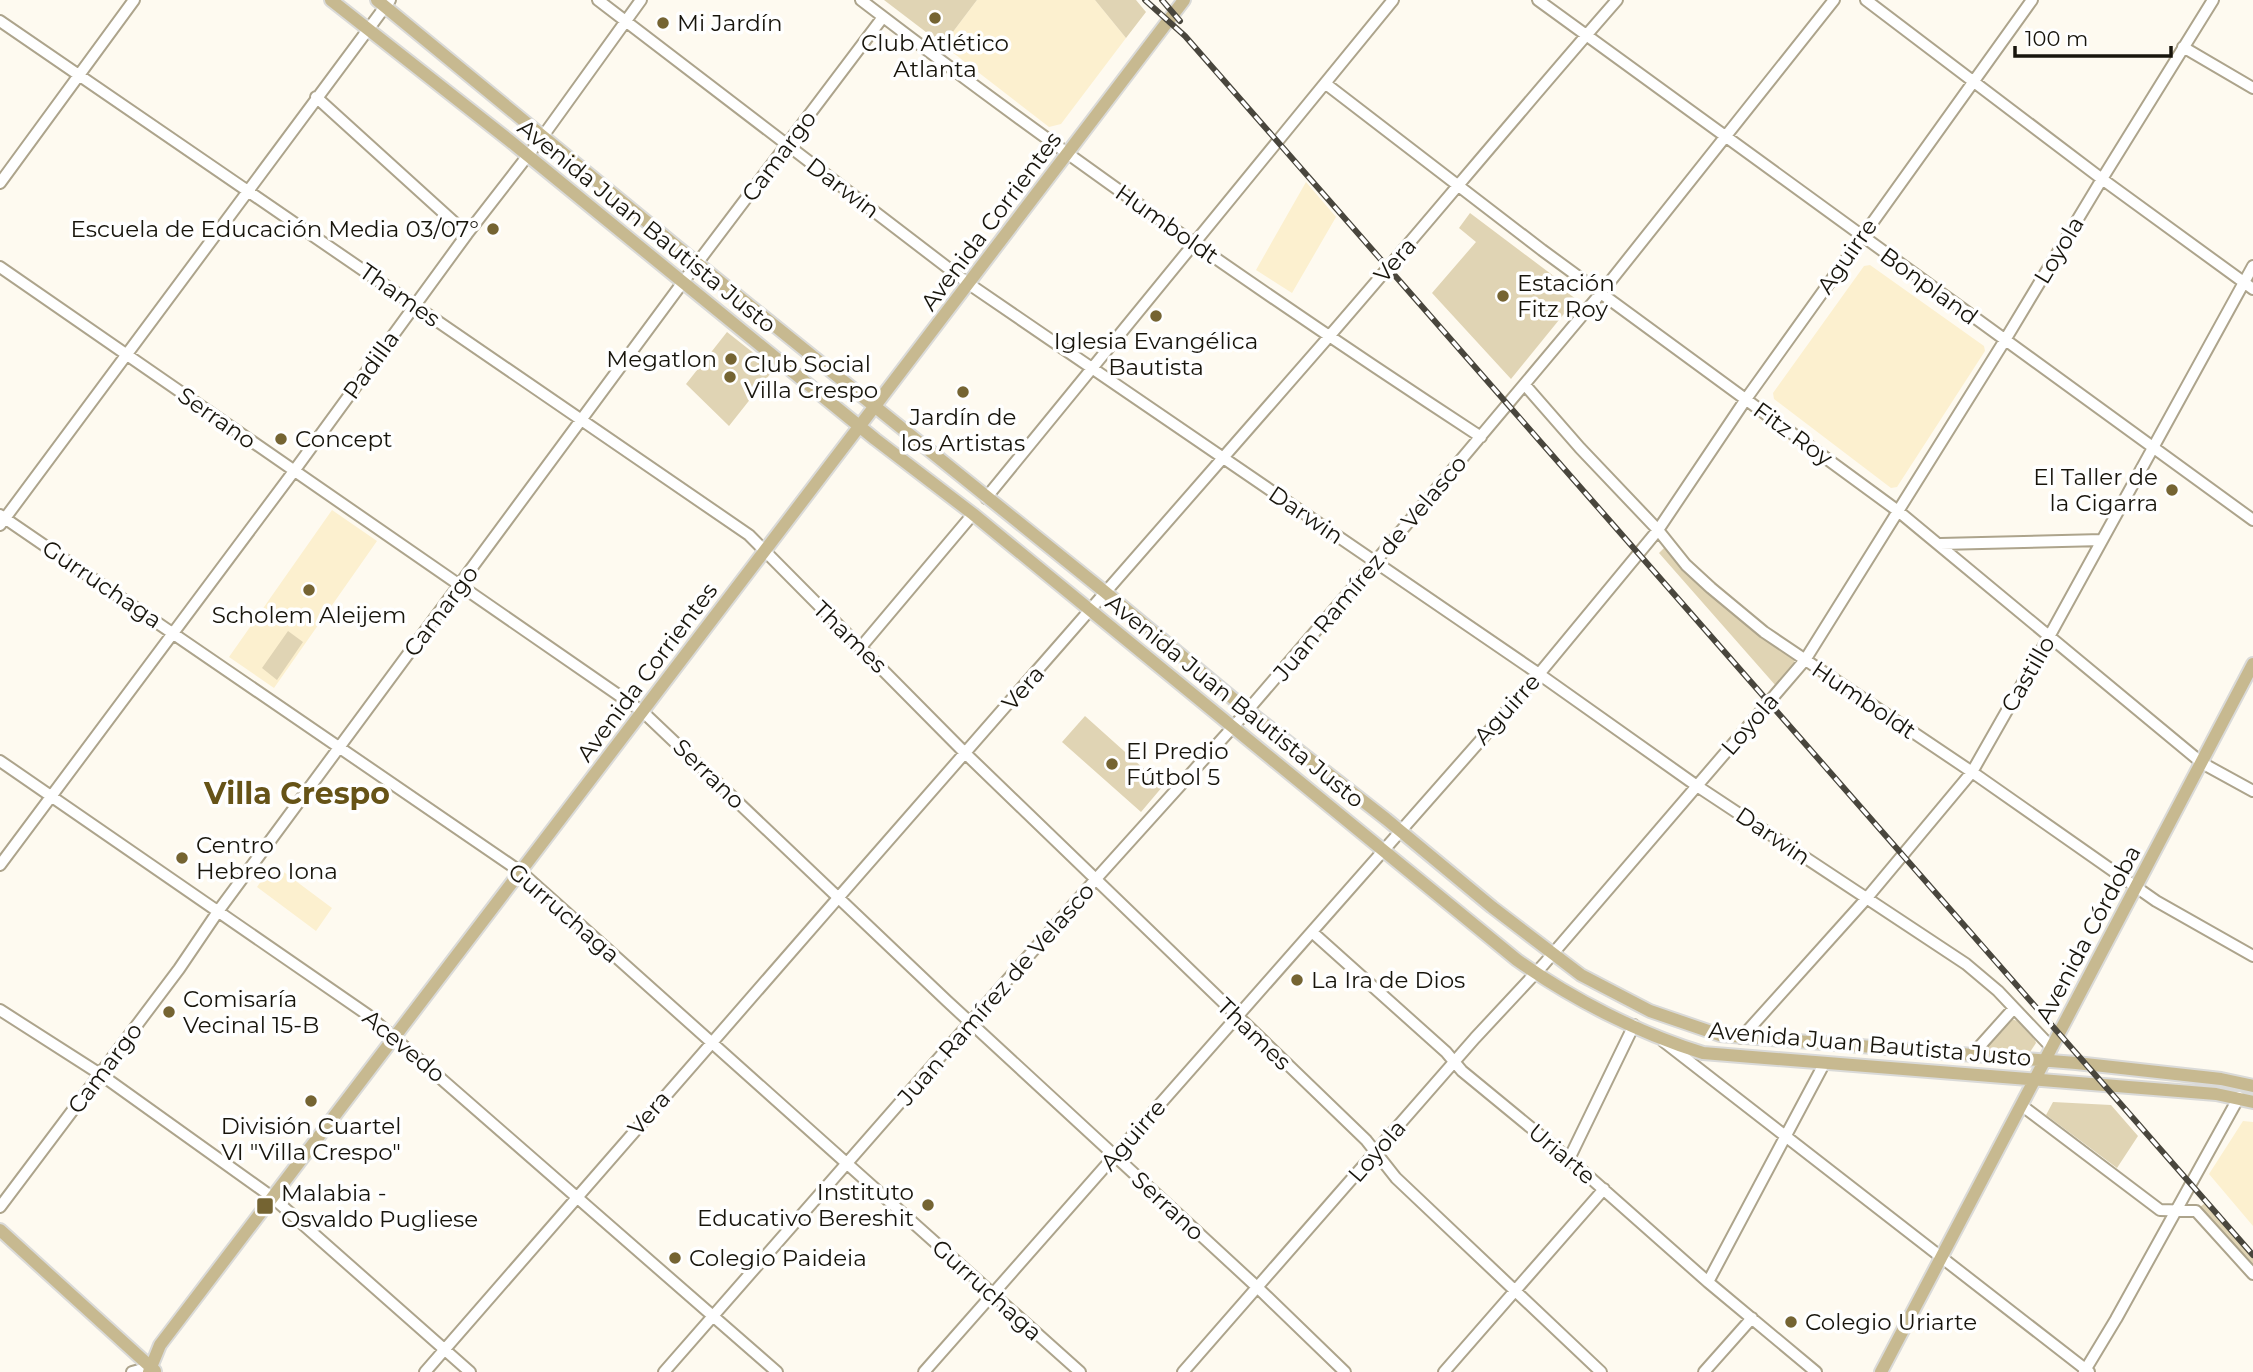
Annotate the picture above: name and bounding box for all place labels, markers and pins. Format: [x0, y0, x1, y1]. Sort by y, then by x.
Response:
place label: Mi Jardín [677, 9, 783, 37]
marker: Club Atlético Atlanta [927, 10, 943, 26]
marker: Mi Jardín [655, 15, 671, 31]
place label: Club Atlético Atlanta [861, 29, 1009, 83]
place label: Escuela de Educación Media 03/07° [70, 215, 479, 243]
marker: Escuela de Educación Media 03/07° [485, 221, 501, 237]
place label: Estación Fitz Roy [1517, 269, 1615, 323]
marker: Estación Fitz Roy [1495, 288, 1511, 304]
marker: Iglesia Evangélica Bautista [1148, 308, 1164, 324]
place label: Iglesia Evangélica Bautista [1054, 327, 1258, 381]
place label: Megatlon [606, 345, 717, 373]
place label: Club Social Villa Crespo [744, 350, 878, 404]
marker: Megatlon [723, 351, 739, 367]
marker: Club Social Villa Crespo [722, 369, 738, 385]
marker: Jardín de los Artistas [955, 384, 971, 400]
place label: Jardín de los Artistas [901, 403, 1025, 457]
place label: Concept [295, 425, 392, 453]
marker: Concept [273, 431, 289, 447]
place label: El Taller de la Cigarra [2033, 463, 2158, 517]
marker: El Taller de la Cigarra [2164, 482, 2180, 498]
marker: Scholem Aleijem [301, 582, 317, 598]
place label: Scholem Aleijem [212, 601, 406, 629]
place label: El Predio Fútbol 5 [1126, 737, 1229, 791]
marker: El Predio Fútbol 5 [1104, 756, 1120, 772]
place label: Centro Hebreo Iona [196, 831, 338, 885]
marker: Centro Hebreo Iona [174, 850, 190, 866]
place label: La Ira de Dios [1311, 966, 1465, 994]
marker: La Ira de Dios [1289, 972, 1305, 988]
place label: Comisaría Vecinal 15-B [183, 985, 319, 1039]
marker: Comisaría Vecinal 15-B [161, 1004, 177, 1020]
marker: División Cuartel VI "Villa Crespo" [303, 1093, 319, 1109]
place label: División Cuartel VI "Villa Crespo" [221, 1112, 401, 1166]
place label: Instituto Educativo Bereshit [697, 1178, 914, 1232]
place label: Malabia - Osvaldo Pugliese [281, 1179, 478, 1233]
marker: Malabia - Osvaldo Pugliese [255, 1196, 275, 1216]
marker: Instituto Educativo Bereshit [920, 1197, 936, 1213]
place label: Colegio Paideia [689, 1244, 867, 1272]
marker: Colegio Paideia [667, 1250, 683, 1266]
place label: Colegio Uriarte [1805, 1308, 1977, 1336]
marker: Colegio Uriarte [1783, 1314, 1799, 1330]

